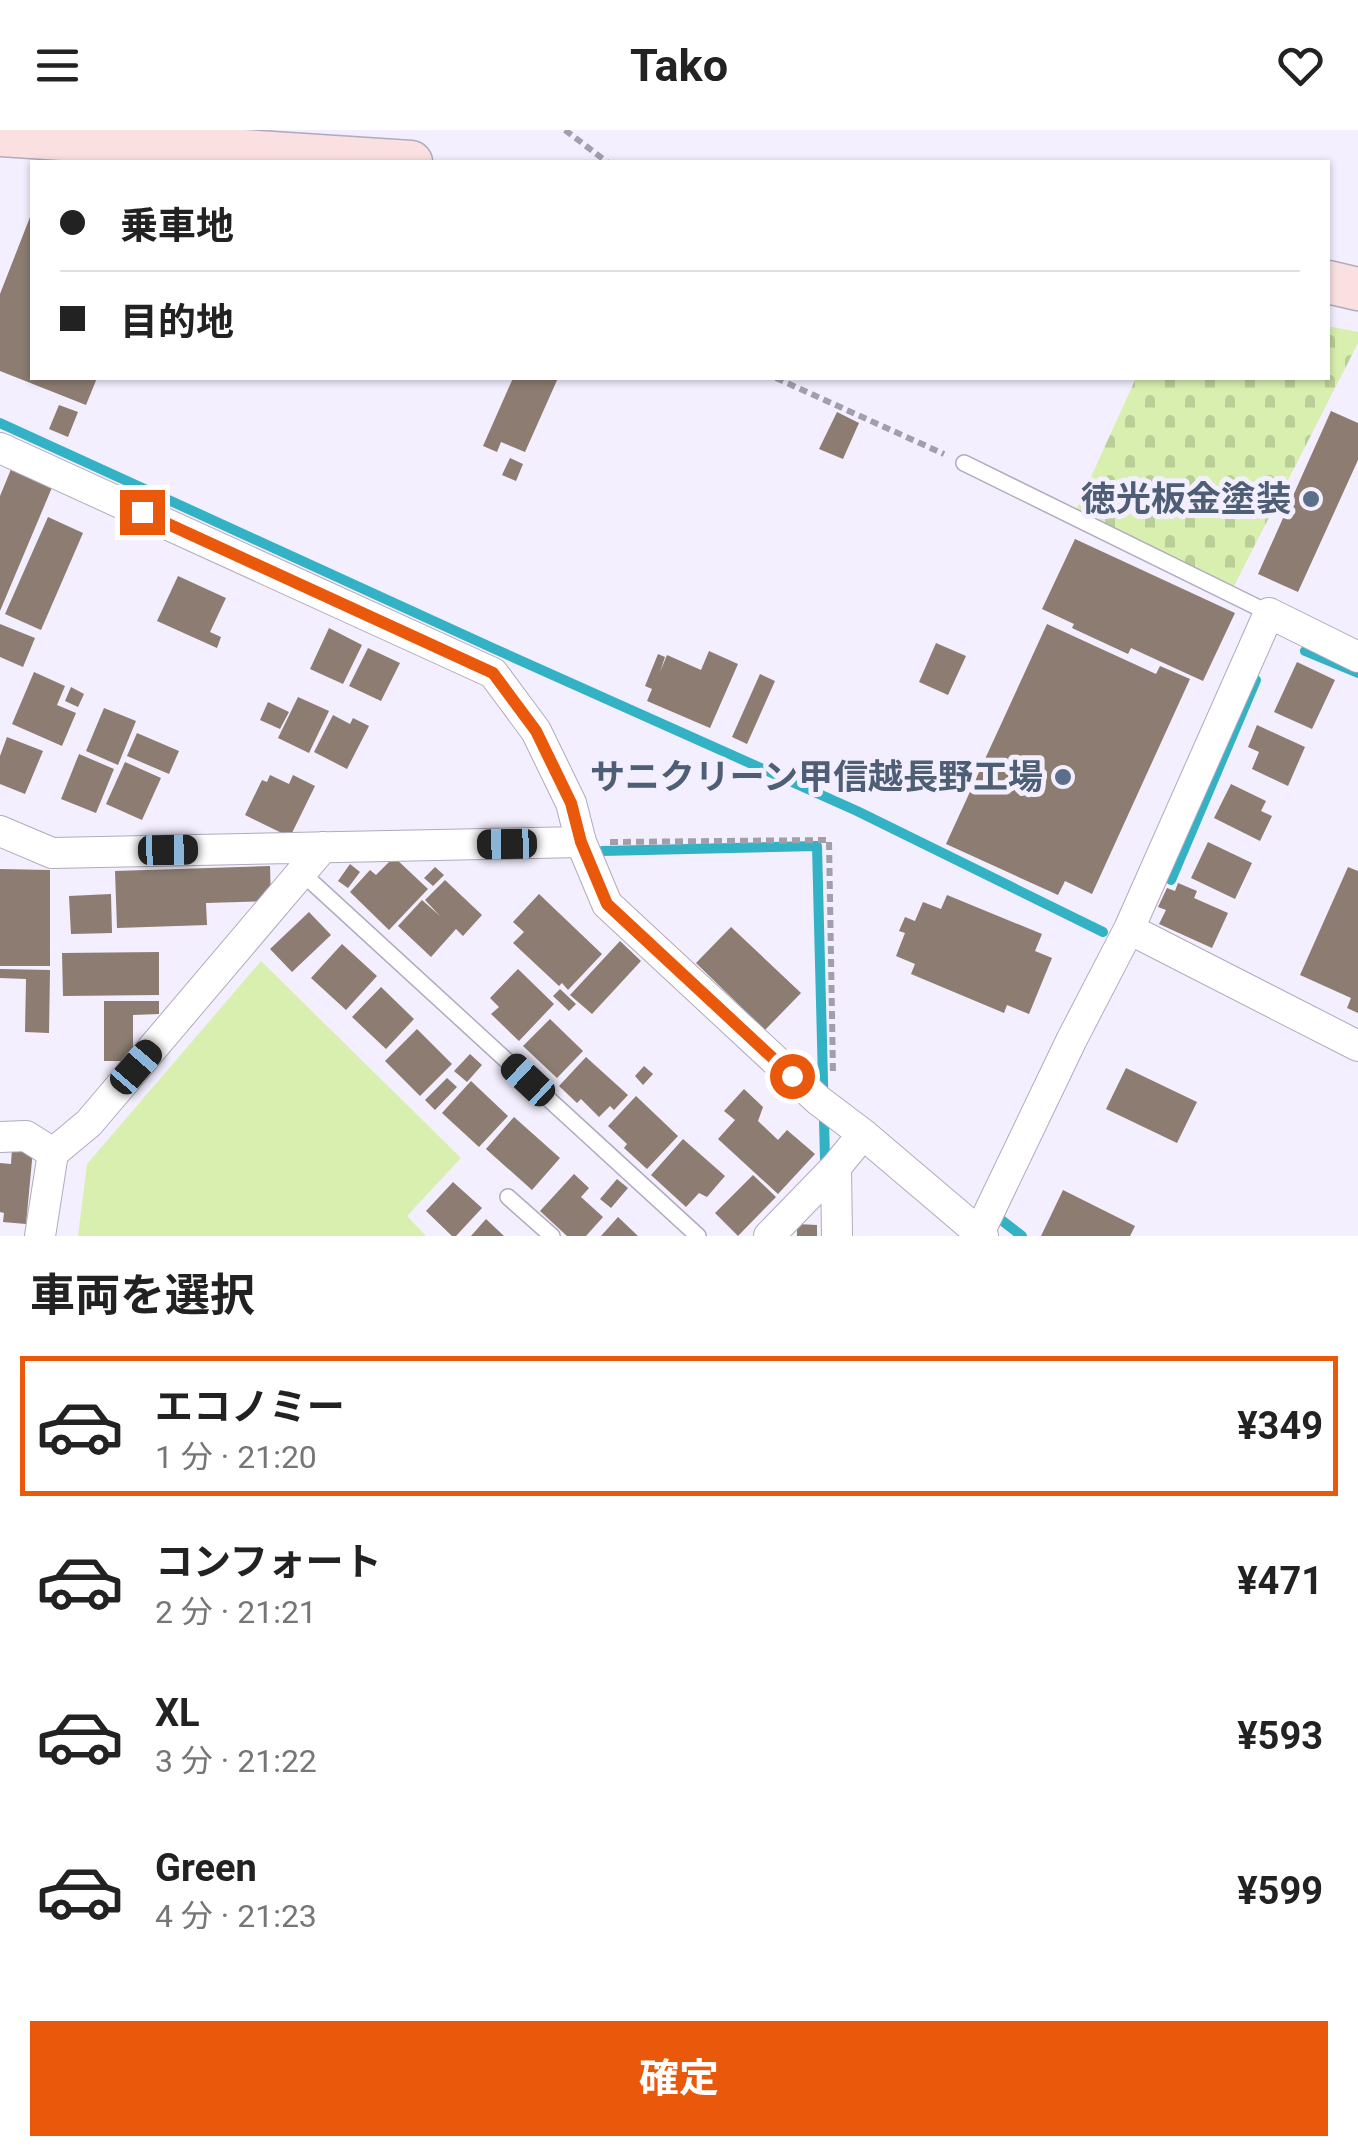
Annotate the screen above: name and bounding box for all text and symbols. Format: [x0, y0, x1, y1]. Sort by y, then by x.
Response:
icon: menu [30, 38, 85, 93]
icon: heart [1273, 38, 1328, 93]
text: Tako [630, 39, 728, 92]
text: 乗車地 [120, 204, 234, 248]
text: 目的地 [120, 300, 234, 344]
place label: 徳光板金塗装 [1081, 479, 1291, 520]
marker: 徳光板金塗装 [1300, 488, 1322, 510]
route end [120, 490, 165, 535]
place label: サニクリーン甲信越長野工場 [590, 757, 1043, 798]
marker: サニクリーン甲信越長野工場 [1052, 766, 1074, 788]
car [477, 828, 537, 860]
car [138, 834, 198, 866]
car [105, 1035, 167, 1099]
car [496, 1049, 560, 1111]
route start [770, 1054, 815, 1099]
text: 車両を選択 [30, 1269, 255, 1322]
icon: car [35, 1381, 125, 1471]
text: エコノミー [155, 1385, 345, 1429]
text: ¥349 [1237, 1404, 1323, 1448]
text: 1 分 · 21:20 [155, 1438, 317, 1476]
icon: car [35, 1536, 125, 1626]
text: コンフォート [155, 1540, 382, 1584]
text: ¥471 [1237, 1559, 1323, 1603]
text: 2 分 · 21:21 [155, 1593, 317, 1631]
icon: car [35, 1691, 125, 1781]
text: XL [155, 1691, 200, 1735]
text: ¥593 [1237, 1714, 1323, 1758]
text: 3 分 · 21:22 [155, 1742, 317, 1780]
icon: car [35, 1846, 125, 1936]
text: Green [155, 1846, 257, 1890]
text: ¥599 [1237, 1869, 1323, 1913]
text: 4 分 · 21:23 [155, 1897, 317, 1935]
button: 確定 [30, 2021, 1328, 2136]

